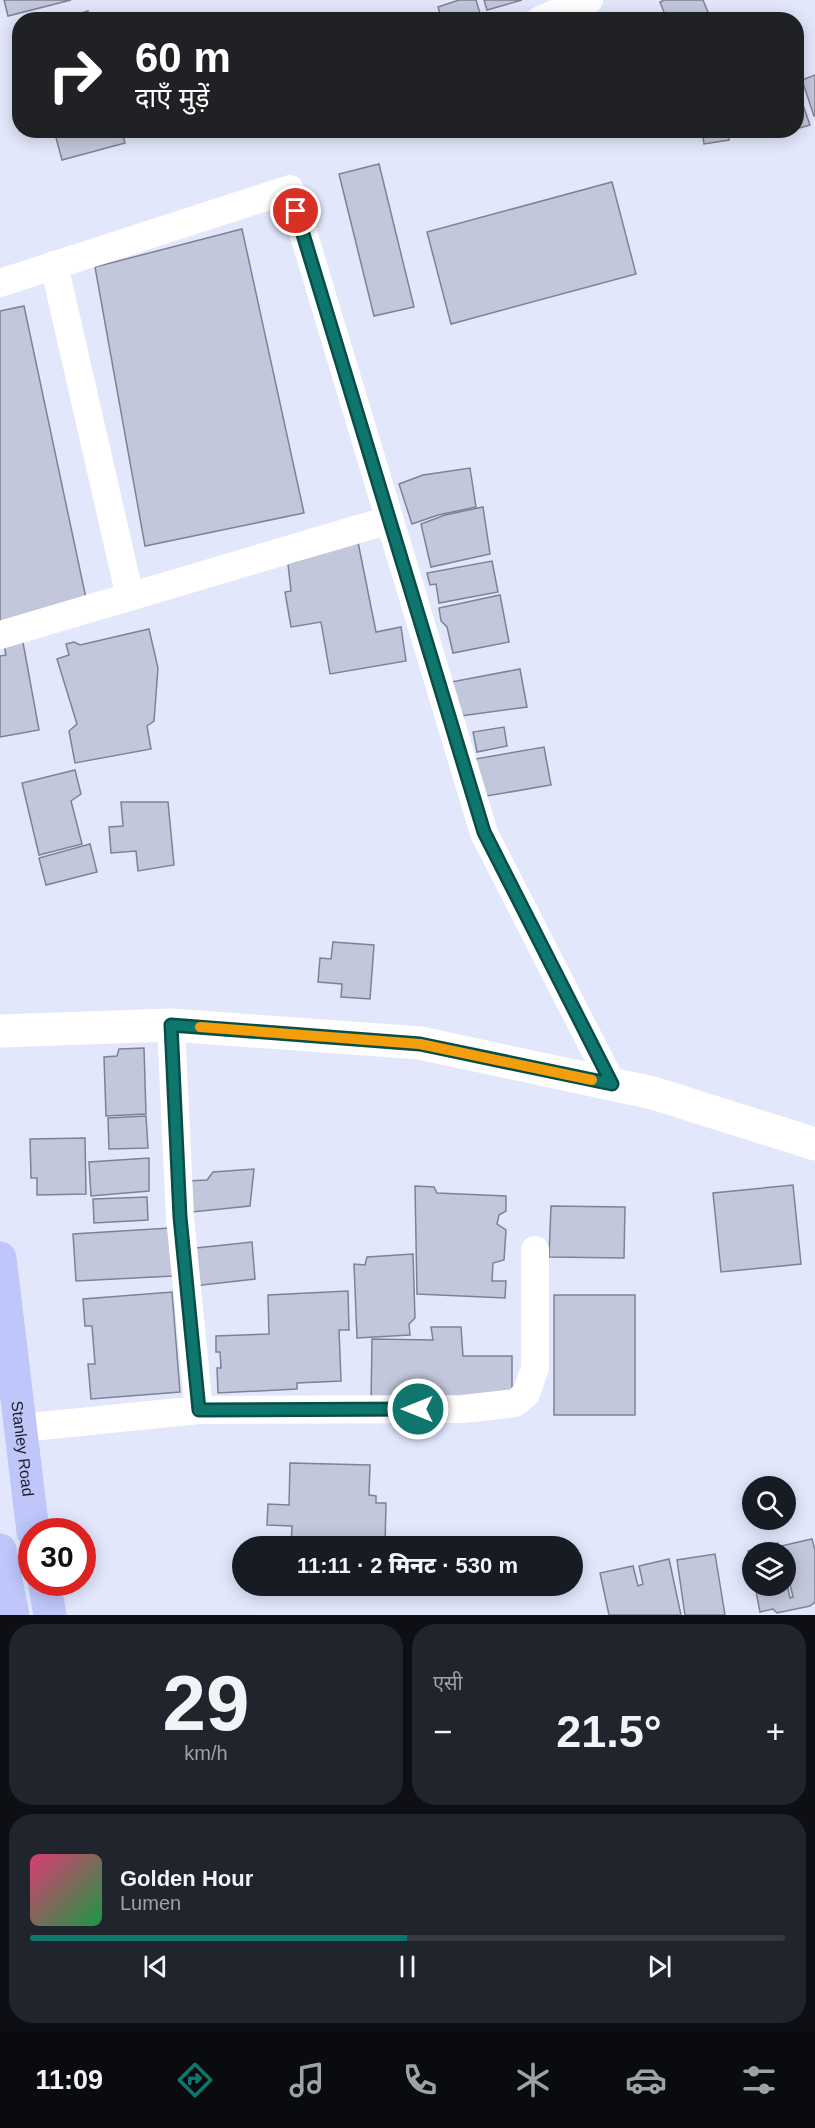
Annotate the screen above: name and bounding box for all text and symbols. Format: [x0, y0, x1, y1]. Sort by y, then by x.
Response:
text: 60 m [135, 34, 231, 81]
icon: right [36, 36, 114, 114]
text: दाएँ मुड़ें [135, 83, 209, 113]
pin [270, 185, 321, 236]
icon: arrive [279, 194, 312, 227]
position arrow [386, 1377, 450, 1441]
street label: Stanley Road [8, 1400, 37, 1497]
map controls [742, 1476, 796, 1596]
button: search [742, 1476, 796, 1530]
speed limit sign: 30 [18, 1518, 96, 1596]
button: layers [742, 1542, 796, 1596]
text: 11:11 · 2 मिनट · 530 m [297, 1553, 518, 1578]
text: 29 [163, 1659, 249, 1747]
text: एसी [433, 1672, 463, 1694]
text: 21.5° [556, 1706, 662, 1757]
text: − [433, 1713, 452, 1750]
text: + [766, 1713, 785, 1750]
text: km/h [184, 1742, 228, 1764]
text: Golden Hour [120, 1866, 253, 1891]
text: Lumen [120, 1892, 181, 1914]
icon: previous [139, 1950, 172, 1983]
icon: pause [391, 1950, 424, 1983]
icon: next [643, 1950, 676, 1983]
icon: directions [174, 2059, 216, 2101]
icon: music [286, 2059, 328, 2101]
icon: phone [399, 2059, 441, 2101]
icon: climate [512, 2059, 554, 2101]
icon: car [625, 2059, 667, 2101]
icon: filters [738, 2059, 780, 2101]
text: 11:09 [35, 2065, 103, 2095]

